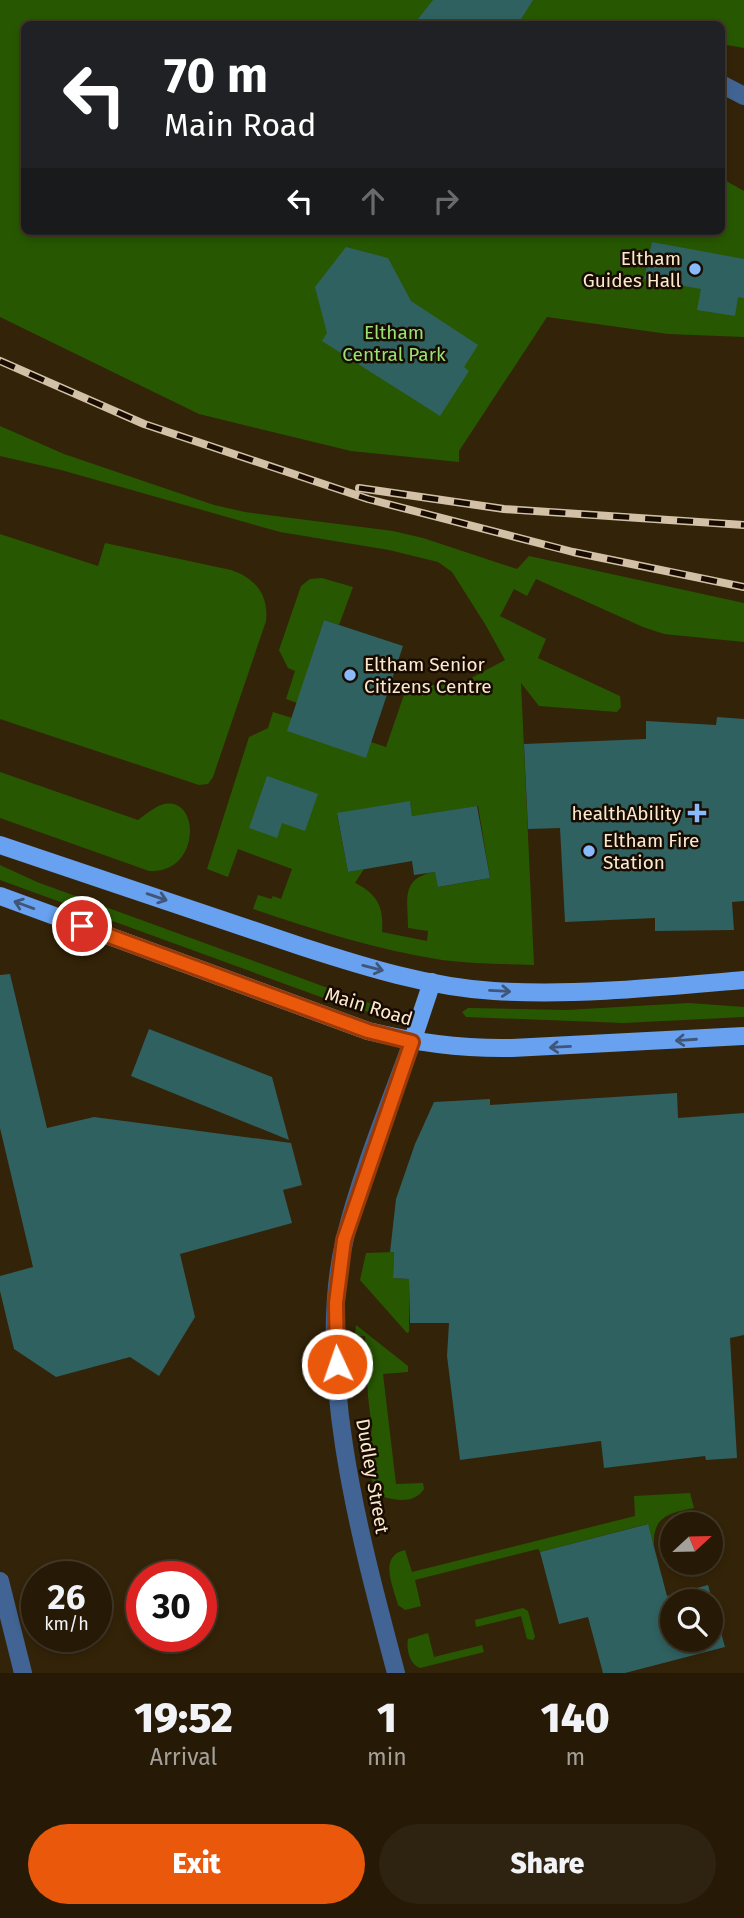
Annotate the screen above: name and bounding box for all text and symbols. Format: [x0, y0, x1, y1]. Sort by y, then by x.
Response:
text: 70 m [164, 46, 268, 105]
icon: left [49, 49, 140, 140]
text: Main Road [164, 106, 316, 144]
icon: left [281, 182, 319, 220]
icon: ahead [354, 182, 392, 220]
icon: right [427, 182, 465, 220]
place label: Eltham Guides Hall [583, 247, 681, 292]
marker: Eltham Guides Hall [687, 261, 703, 277]
park label: Eltham Central Park [342, 321, 446, 366]
place label: Eltham Senior Citizens Centre [364, 653, 492, 698]
marker: Eltham Senior Citizens Centre [342, 667, 358, 683]
place label: healthAbility [571, 802, 682, 825]
marker: healthAbility [687, 803, 707, 823]
place label: Eltham Fire Station [603, 829, 699, 874]
marker: Eltham Fire Station [581, 843, 597, 859]
one-way arrow [145, 892, 167, 904]
pin [52, 896, 112, 956]
one-way arrow [14, 898, 36, 910]
icon: arrive [63, 907, 101, 945]
one-way arrow [361, 962, 384, 975]
street label: Main Road [322, 982, 415, 1031]
one-way arrow [488, 985, 511, 998]
one-way arrow [675, 1033, 698, 1046]
one-way arrow [549, 1041, 572, 1054]
position arrow [300, 1327, 374, 1401]
street label: Dudley Street [351, 1417, 394, 1536]
north arrow [660, 1512, 723, 1575]
map controls [660, 1512, 723, 1652]
speed limit sign: 30 [126, 1561, 217, 1652]
text: 26 [48, 1576, 85, 1618]
button: search [660, 1589, 723, 1652]
text: km/h [44, 1613, 89, 1635]
text: 19:52 [134, 1693, 233, 1743]
text: 1 [377, 1693, 397, 1743]
text: 140 [541, 1693, 610, 1743]
text: Arrival [150, 1743, 217, 1771]
text: min [367, 1743, 407, 1771]
text: m [565, 1743, 585, 1771]
button: Exit [28, 1824, 365, 1904]
button: Share [379, 1824, 716, 1904]

